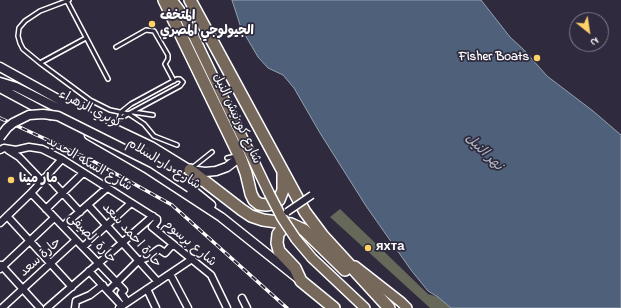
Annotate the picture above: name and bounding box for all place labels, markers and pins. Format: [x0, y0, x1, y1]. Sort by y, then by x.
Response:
place label: المتخف الجيولوجي المصري [160, 9, 254, 40]
marker: المتخف الجيولوجي المصري [147, 19, 157, 29]
place label: Fisher Boats [459, 50, 529, 66]
marker: Fisher Boats [532, 53, 542, 63]
place label: مار مينا [19, 172, 58, 188]
marker: مار مينا [6, 175, 16, 185]
place label: яхта [376, 240, 404, 256]
marker: яхта [363, 243, 373, 253]

